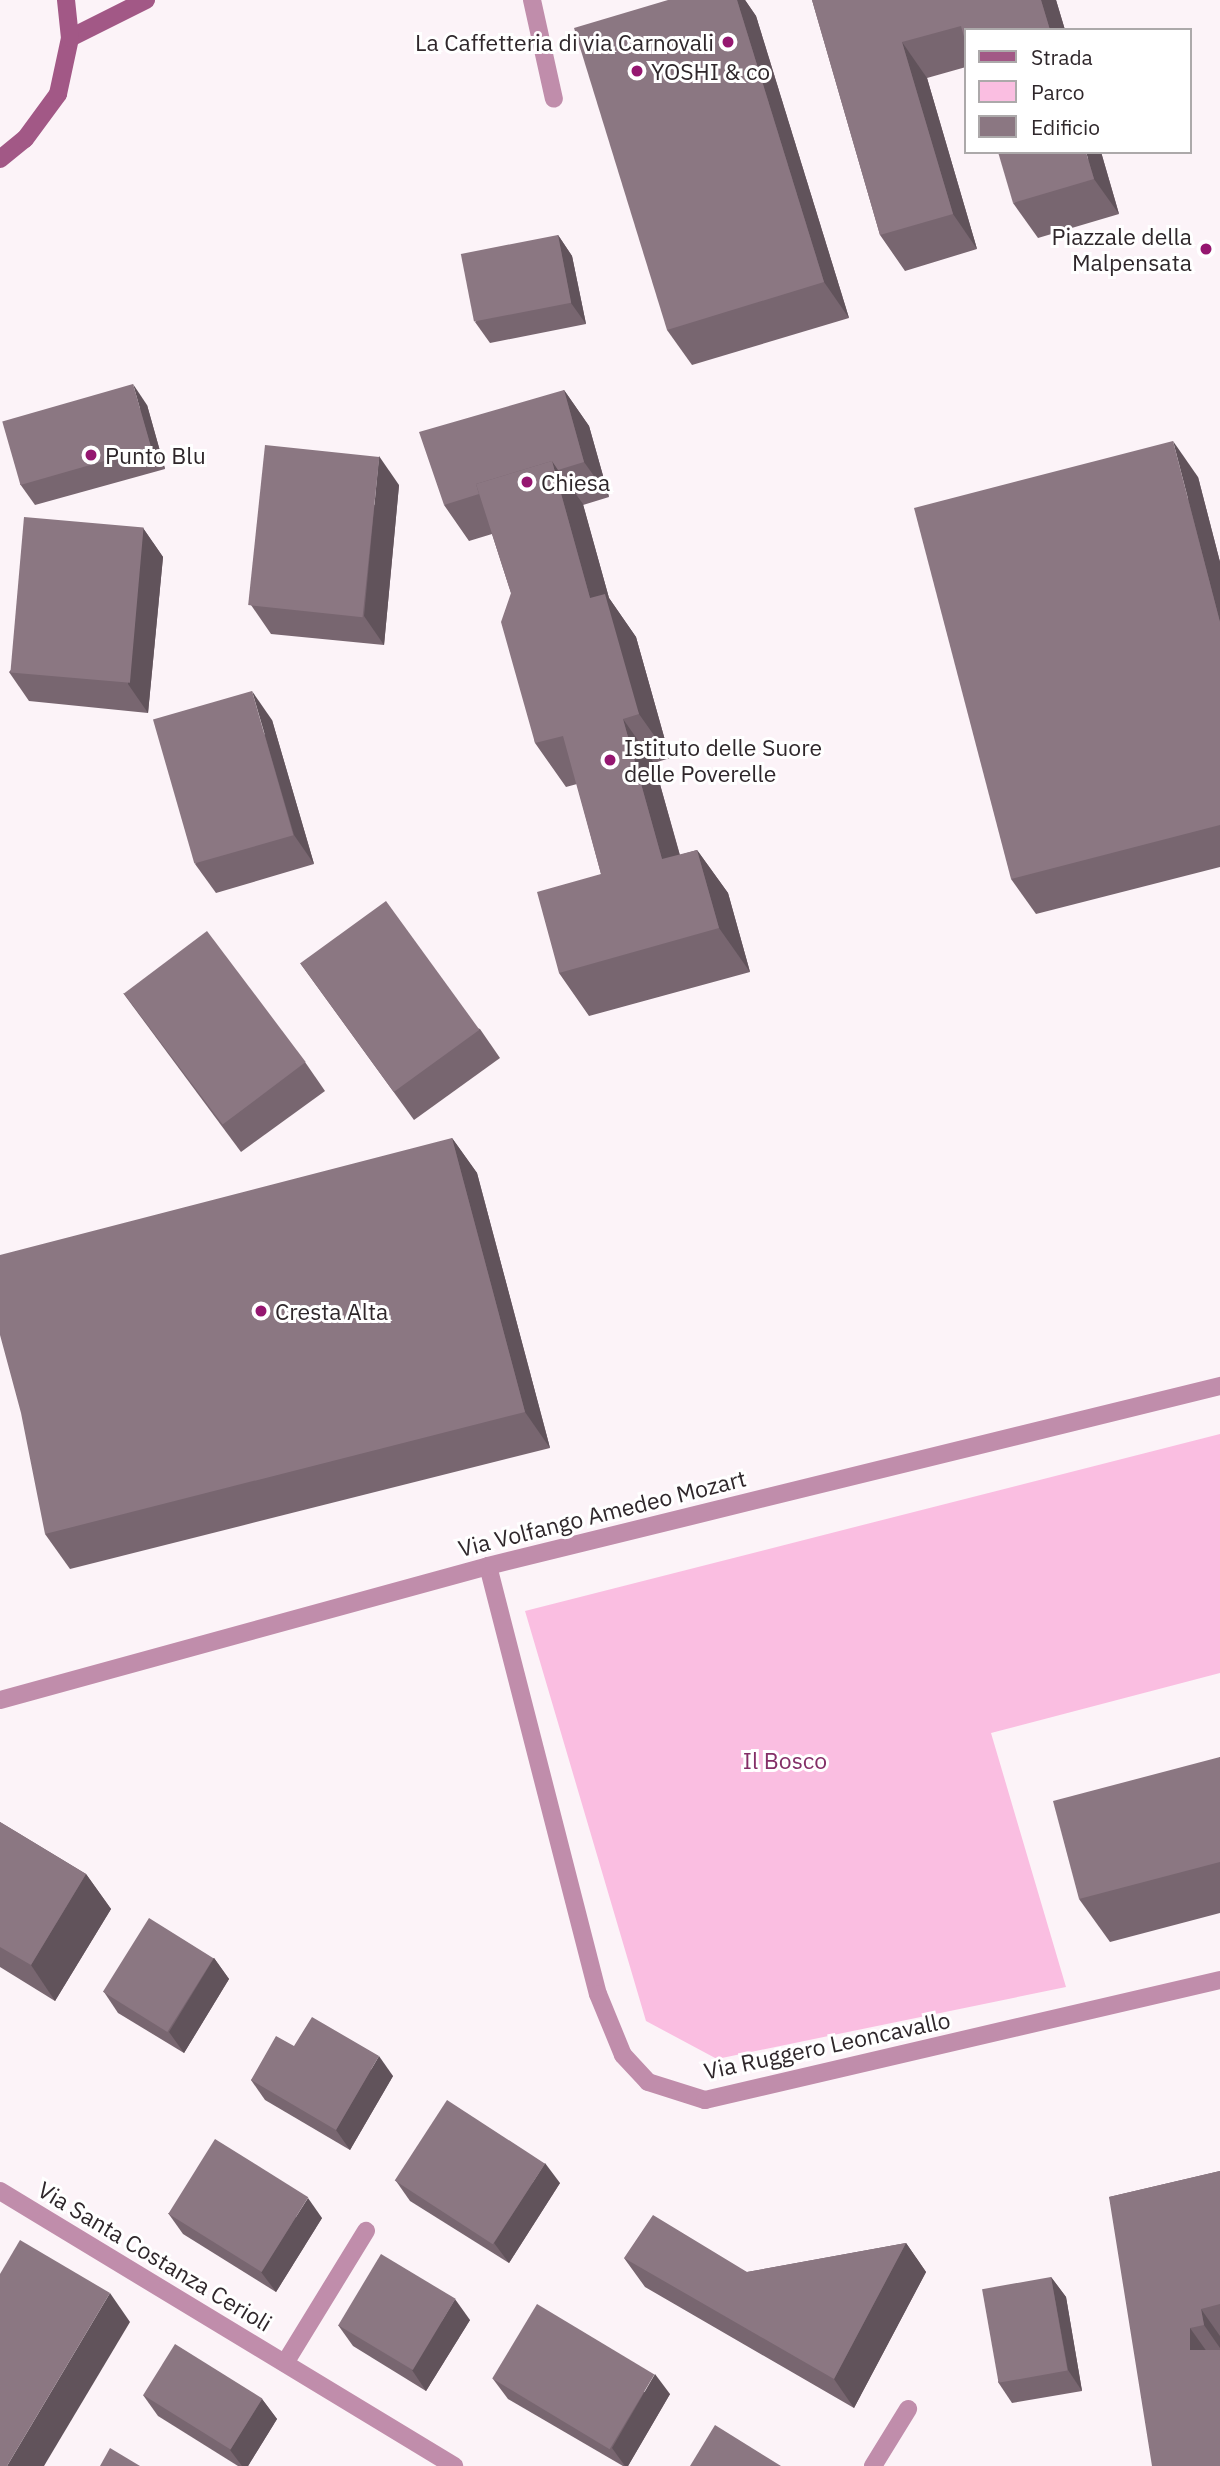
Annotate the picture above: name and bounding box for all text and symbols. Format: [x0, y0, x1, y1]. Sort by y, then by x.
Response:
place label: La Caffetteria di via Carnovali [415, 28, 714, 56]
legend [964, 28, 1192, 154]
marker: La Caffetteria di via Carnovali [720, 34, 736, 50]
text: Strada [1031, 43, 1093, 71]
place label: YOSHI & co [651, 57, 770, 85]
marker: YOSHI & co [629, 63, 645, 79]
text: Parco [1031, 78, 1085, 106]
text: Edificio [1031, 113, 1100, 141]
place label: Piazzale della Malpensata [1051, 222, 1192, 276]
marker: Piazzale della Malpensata [1198, 241, 1214, 257]
place label: Punto Blu [105, 441, 206, 469]
marker: Punto Blu [83, 447, 99, 463]
place label: Chiesa [541, 468, 610, 496]
marker: Chiesa [519, 474, 535, 490]
place label: Istituto delle Suore delle Poverelle [624, 733, 822, 787]
marker: Istituto delle Suore delle Poverelle [602, 752, 618, 768]
place label: Cresta Alta [275, 1297, 388, 1325]
marker: Cresta Alta [253, 1303, 269, 1319]
street label: Via Volfango Amedeo Mozart [455, 1464, 749, 1562]
park label: Il Bosco [743, 1746, 827, 1774]
street label: Via Ruggero Leoncavallo [701, 2005, 953, 2085]
street label: Via Santa Costanza Cerioli [33, 2175, 277, 2337]

